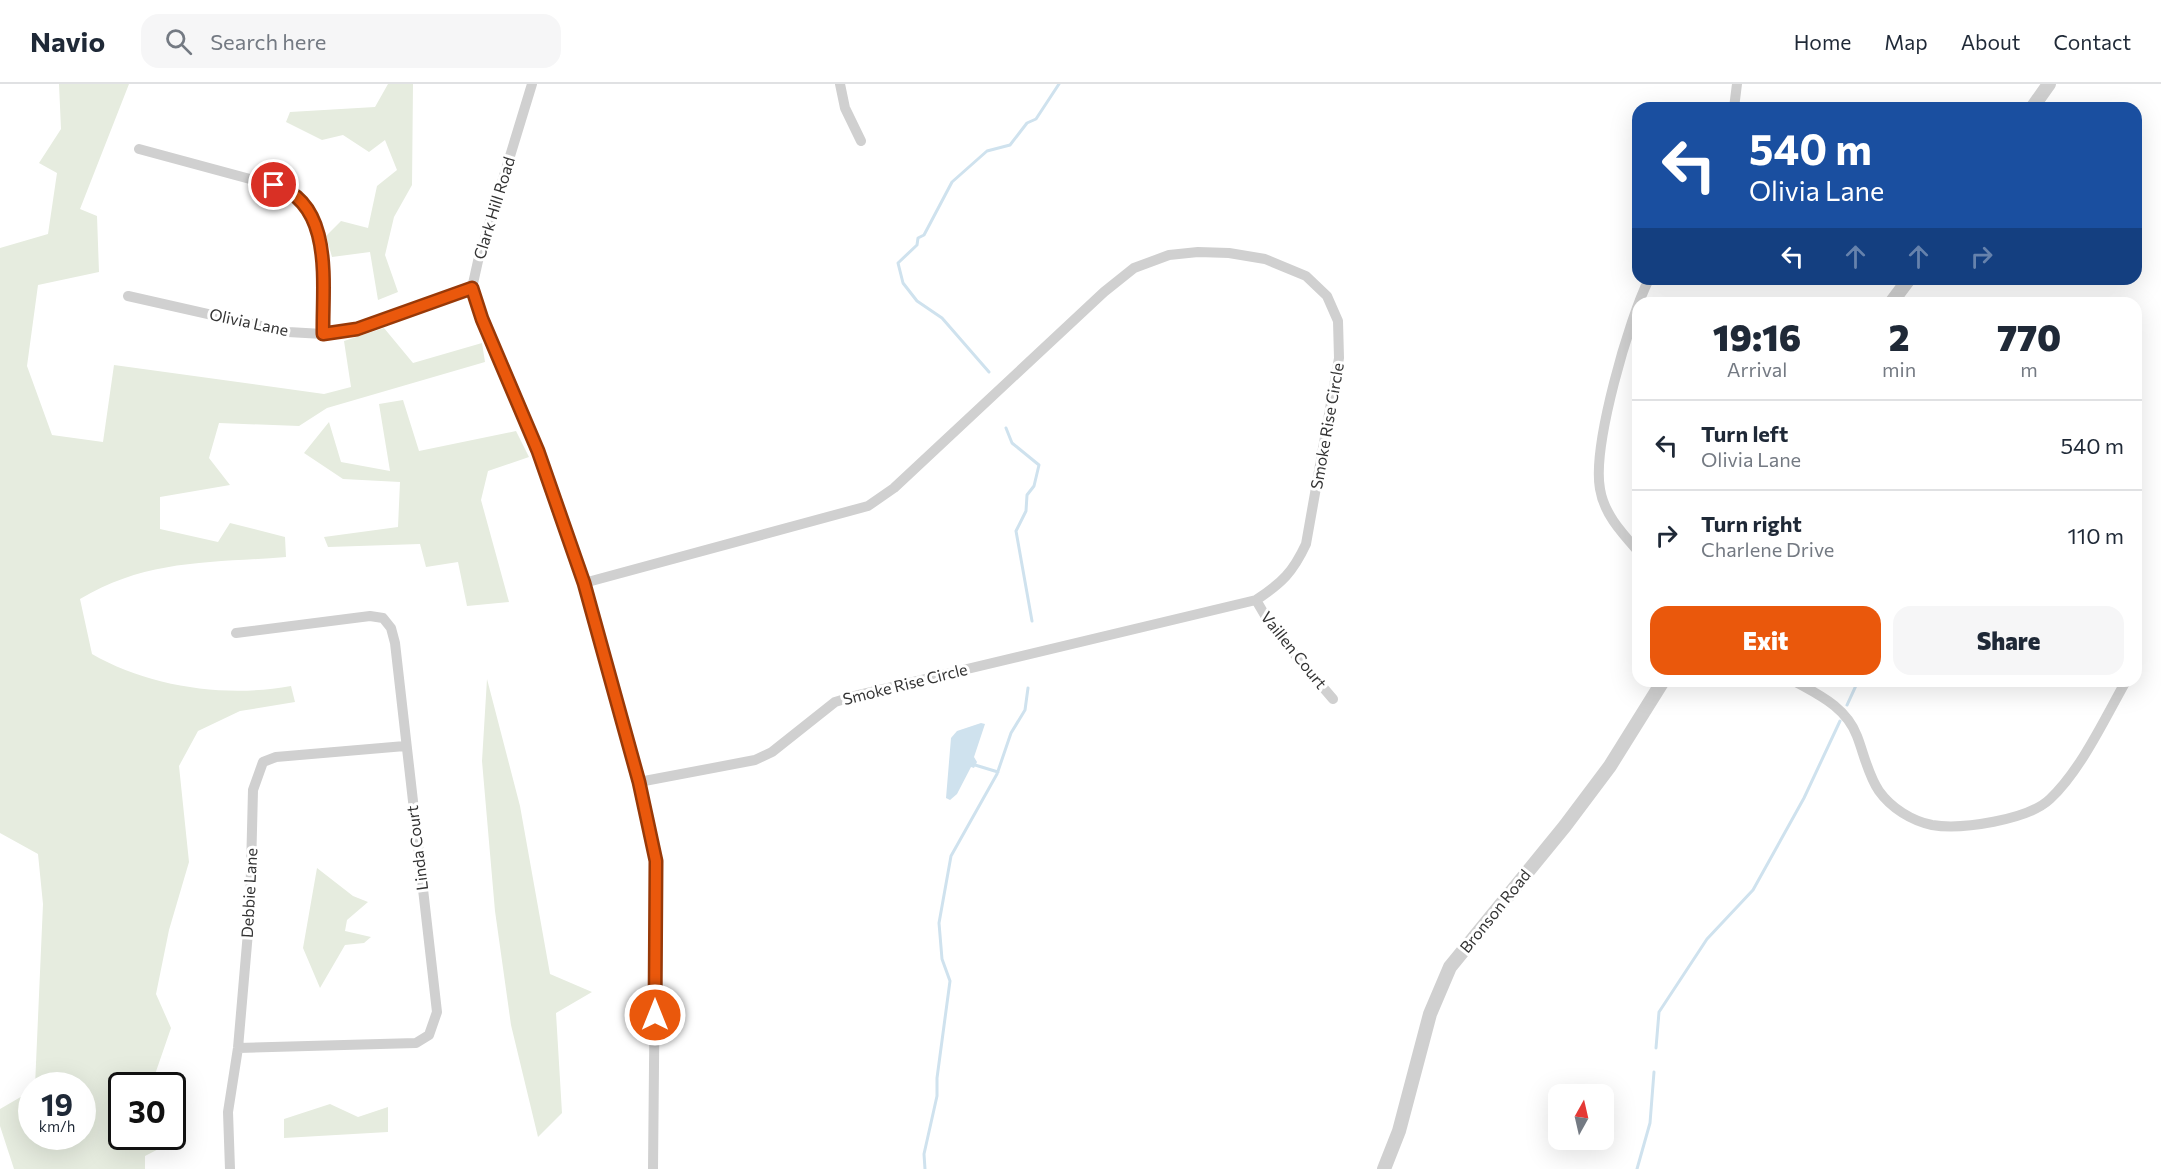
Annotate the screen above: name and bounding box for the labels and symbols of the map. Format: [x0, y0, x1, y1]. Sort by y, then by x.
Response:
street label: Clark Hill Road [469, 154, 518, 261]
pin [248, 159, 299, 210]
street label: Olivia Lane [208, 304, 290, 339]
street label: Smoke Rise Circle [1306, 361, 1347, 491]
street label: Vaillen Court [1257, 607, 1332, 692]
street label: Smoke Rise Circle [841, 659, 969, 708]
street label: Linda Court [402, 804, 431, 892]
street label: Debbie Lane [237, 848, 260, 938]
street label: Bronson Road [1455, 865, 1534, 956]
position arrow [623, 983, 687, 1047]
speed limit sign: 30 [108, 1072, 186, 1150]
north arrow [1548, 1084, 1614, 1150]

